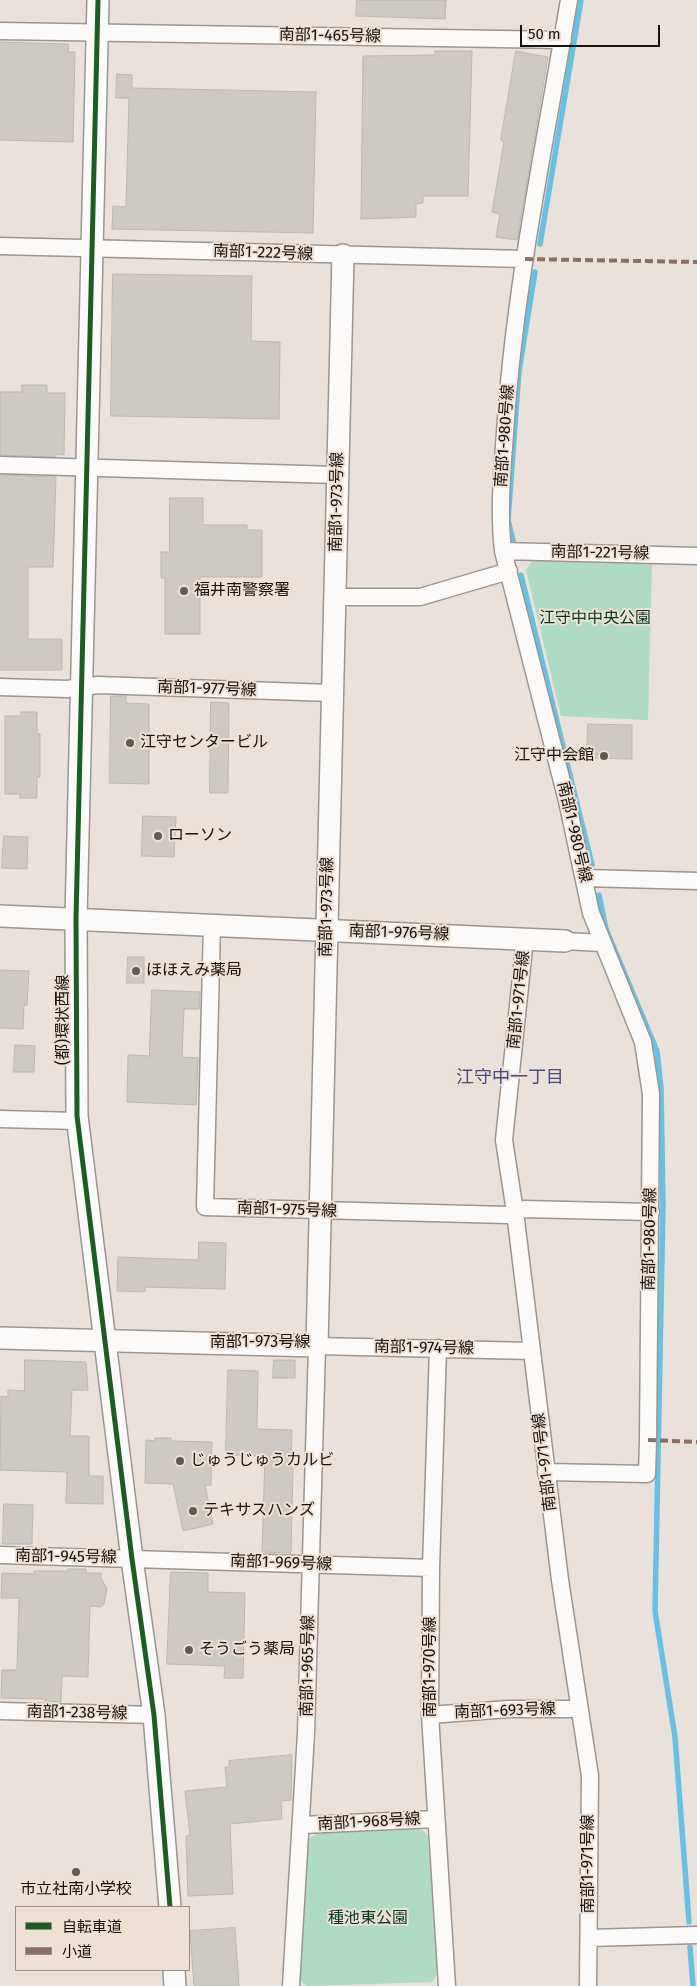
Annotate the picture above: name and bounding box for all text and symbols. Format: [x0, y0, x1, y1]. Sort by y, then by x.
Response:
scale bar [522, 15, 662, 47]
text: 50 m [528, 25, 561, 43]
street label: 南部1-465号線 [279, 26, 381, 46]
street label: 南部1-222号線 [213, 242, 313, 264]
street label: 南部1-980号線 [492, 384, 518, 488]
street label: 南部1-973号線 [327, 452, 347, 552]
street label: 南部1-221号線 [550, 543, 650, 563]
place label: 福井南警察署 [194, 581, 290, 601]
marker: 福井南警察署 [178, 585, 190, 597]
park label: 江守中中央公園 [539, 609, 651, 629]
street label: 南部1-977号線 [157, 678, 257, 700]
place label: 江守センタービル [140, 733, 268, 753]
marker: 江守センタービル [124, 737, 136, 749]
place label: 江守中会館 [514, 746, 594, 766]
marker: 江守中会館 [598, 750, 610, 762]
street label: 南部1-980号線 [553, 779, 595, 885]
place label: ローソン [168, 826, 232, 846]
marker: ローソン [152, 830, 164, 842]
street label: 南部1-973号線 [317, 857, 337, 957]
street label: 南部1-976号線 [348, 922, 450, 944]
street label: 南部1-971号線 [504, 950, 534, 1050]
place label: ほほえみ薬局 [146, 961, 242, 981]
marker: ほほえみ薬局 [130, 965, 142, 977]
street label: (都)環状西線 [54, 975, 74, 1065]
district label: 江守中一丁目 [456, 1067, 564, 1089]
street label: 南部1-980号線 [639, 1187, 661, 1291]
street label: 南部1-975号線 [237, 1199, 337, 1221]
street label: 南部1-973号線 [210, 1333, 310, 1353]
street label: 南部1-974号線 [374, 1338, 474, 1358]
street label: 南部1-971号線 [529, 1412, 561, 1512]
place label: じゅうじゅうカルビ [190, 1451, 334, 1471]
marker: じゅうじゅうカルビ [174, 1455, 186, 1467]
place label: テキサスハンズ [203, 1501, 315, 1521]
marker: テキサスハンズ [187, 1505, 199, 1517]
street label: 南部1-945号線 [15, 1547, 117, 1567]
street label: 南部1-969号線 [230, 1552, 332, 1574]
street label: 南部1-965号線 [298, 1615, 318, 1717]
street label: 南部1-970号線 [421, 1616, 441, 1718]
place label: そうごう薬局 [199, 1640, 295, 1660]
marker: そうごう薬局 [183, 1644, 195, 1656]
street label: 南部1-693号線 [454, 1700, 556, 1722]
street label: 南部1-238号線 [26, 1703, 128, 1723]
street label: 南部1-968号線 [317, 1810, 421, 1834]
street label: 南部1-971号線 [579, 1814, 599, 1914]
marker: 市立社南小学校 [70, 1866, 82, 1878]
place label: 市立社南小学校 [20, 1880, 132, 1900]
legend [15, 1906, 190, 1971]
park label: 種池東公園 [328, 1909, 408, 1929]
text: 自転車道 [62, 1918, 122, 1936]
text: 小道 [62, 1943, 92, 1961]

